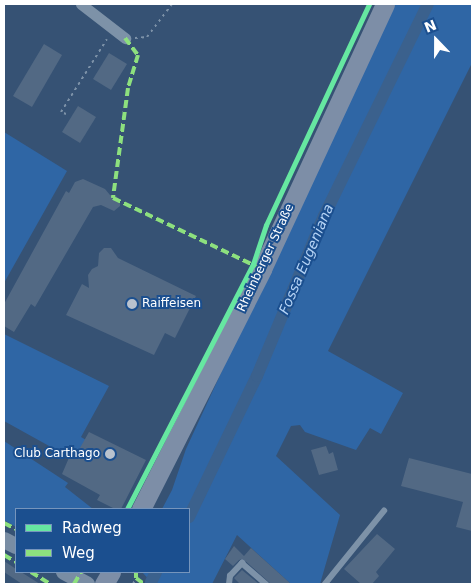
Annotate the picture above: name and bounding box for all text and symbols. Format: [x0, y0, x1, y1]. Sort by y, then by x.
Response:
north arrow [411, 15, 461, 65]
text: N [422, 16, 439, 36]
water label: Fossa Eugeniana [275, 201, 337, 317]
street label: Rheinberger Straße [235, 202, 297, 314]
place label: Raiffeisen [142, 297, 201, 311]
marker: Raiffeisen [126, 298, 138, 310]
place label: Club Carthago [14, 447, 100, 461]
marker: Club Carthago [104, 448, 116, 460]
legend [15, 508, 190, 573]
text: Radweg [62, 519, 122, 537]
text: Weg [62, 544, 95, 562]

